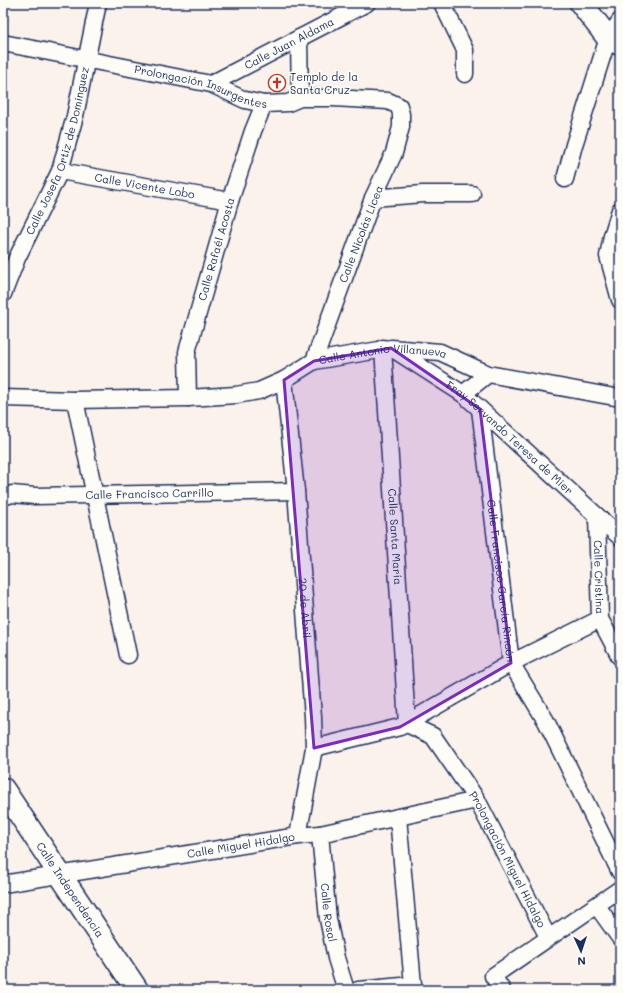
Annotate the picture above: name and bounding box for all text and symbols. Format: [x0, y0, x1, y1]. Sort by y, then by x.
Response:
street label: Calle Juan Aldama [241, 13, 336, 72]
street label: Prolongación Insurgentes [133, 61, 267, 111]
street label: Calle Josefa Ortiz de Domínguez [22, 65, 92, 237]
place label: Templo de la Santa Cruz [290, 69, 358, 97]
church icon: Templo de la Santa Cruz [267, 73, 287, 93]
street label: Calle Vicente Lobo [93, 169, 197, 202]
street label: Calle Nicolás Licea [335, 183, 386, 284]
street label: Calle Rafaél Acosta [194, 196, 238, 302]
street label: Calle Antonio Villanueva [317, 340, 450, 367]
street label: Fray Servando Teresa de Mier [443, 377, 577, 498]
street label: Calle Francisco Carrillo [85, 485, 214, 502]
street label: Calle Santa María [385, 488, 406, 585]
street label: Calle Francisco García Rincón [484, 499, 519, 663]
street label: Calle Cristina [591, 540, 608, 614]
street label: 20 de Abril [296, 577, 315, 639]
street label: Prolongación Miguel Hidalgo [466, 788, 550, 930]
street label: Calle Miguel Hidalgo [186, 829, 296, 861]
street label: Calle Independencia [33, 839, 108, 940]
street label: Calle Rosal [318, 882, 341, 943]
north arrow [561, 931, 601, 971]
text: N [577, 954, 586, 969]

